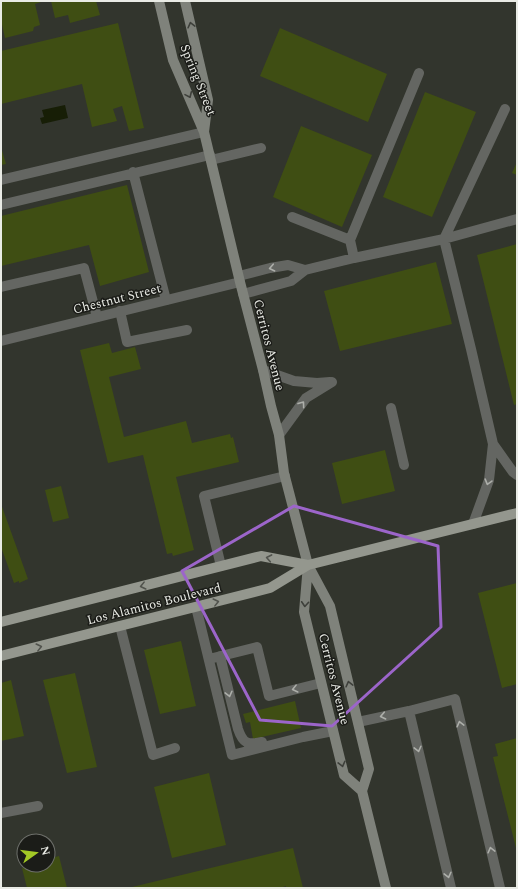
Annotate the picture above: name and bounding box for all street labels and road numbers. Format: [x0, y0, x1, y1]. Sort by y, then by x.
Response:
street label: Spring Street [175, 41, 222, 119]
street label: Chestnut Street [71, 278, 164, 320]
street label: Cerritos Avenue [248, 297, 290, 393]
street label: Los Alamitos Boulevard [85, 578, 223, 630]
street label: Cerritos Avenue [313, 631, 355, 727]

